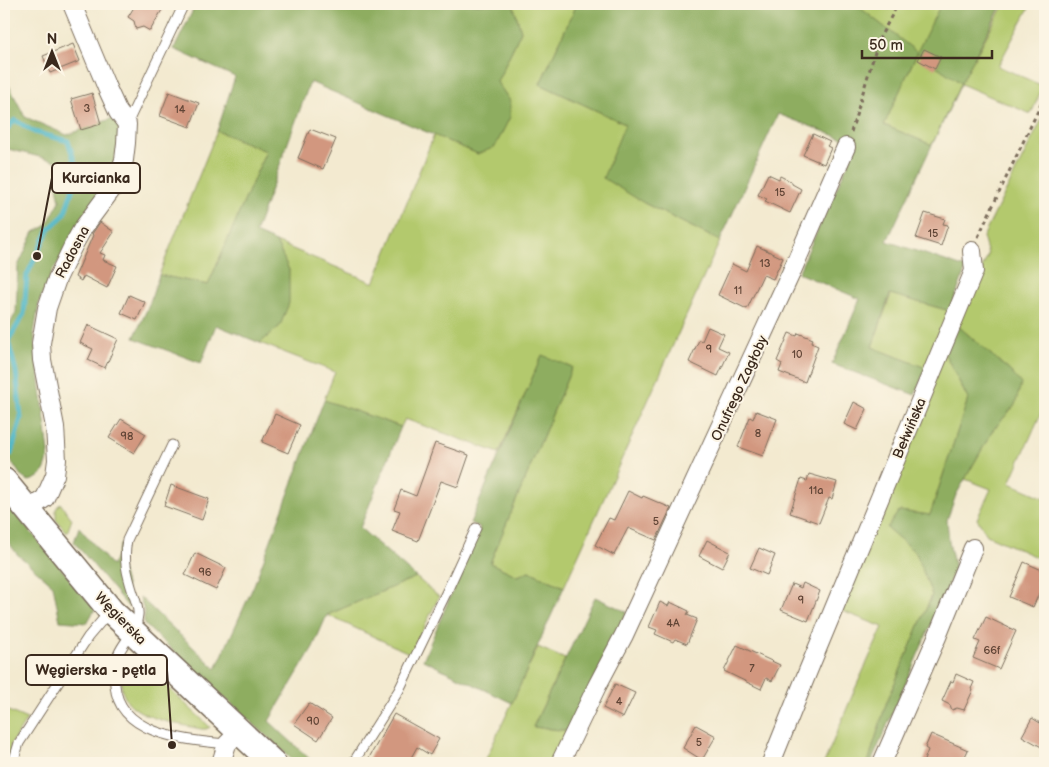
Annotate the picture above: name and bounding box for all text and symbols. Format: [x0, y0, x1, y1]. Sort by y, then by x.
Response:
north arrow [28, 28, 78, 78]
scale bar [862, 28, 992, 60]
text: N [47, 31, 57, 48]
text: 50 m [869, 36, 903, 55]
house number: 3 [84, 102, 91, 115]
house number: 14 [175, 103, 186, 116]
callout: Kurcianka [52, 163, 140, 193]
text: Kurcianka [62, 169, 130, 188]
house number: 15 [775, 186, 785, 199]
street label: Radosna [52, 223, 93, 281]
house number: 15 [928, 227, 938, 240]
house number: 13 [759, 257, 771, 270]
house number: 11 [734, 284, 742, 297]
street label: Onufrego Zagłoby [708, 332, 772, 444]
house number: 9 [706, 343, 712, 356]
house number: 10 [792, 348, 803, 361]
street label: Bełwińska [889, 395, 930, 461]
house number: 8 [755, 427, 761, 440]
house number: 98 [121, 430, 133, 443]
house number: 11a [809, 484, 823, 497]
house number: 5 [653, 515, 659, 528]
house number: 96 [198, 566, 212, 579]
street label: Węgierska [91, 589, 150, 648]
house number: 9 [798, 594, 804, 607]
house number: 4A [666, 617, 680, 630]
house number: 66f [984, 644, 1001, 657]
callout: Węgierska - pętla [26, 655, 167, 685]
text: Węgierska - pętla [36, 661, 156, 680]
house number: 7 [749, 662, 755, 675]
house number: 4 [616, 695, 623, 708]
house number: 90 [307, 715, 320, 728]
house number: 5 [696, 736, 702, 749]

